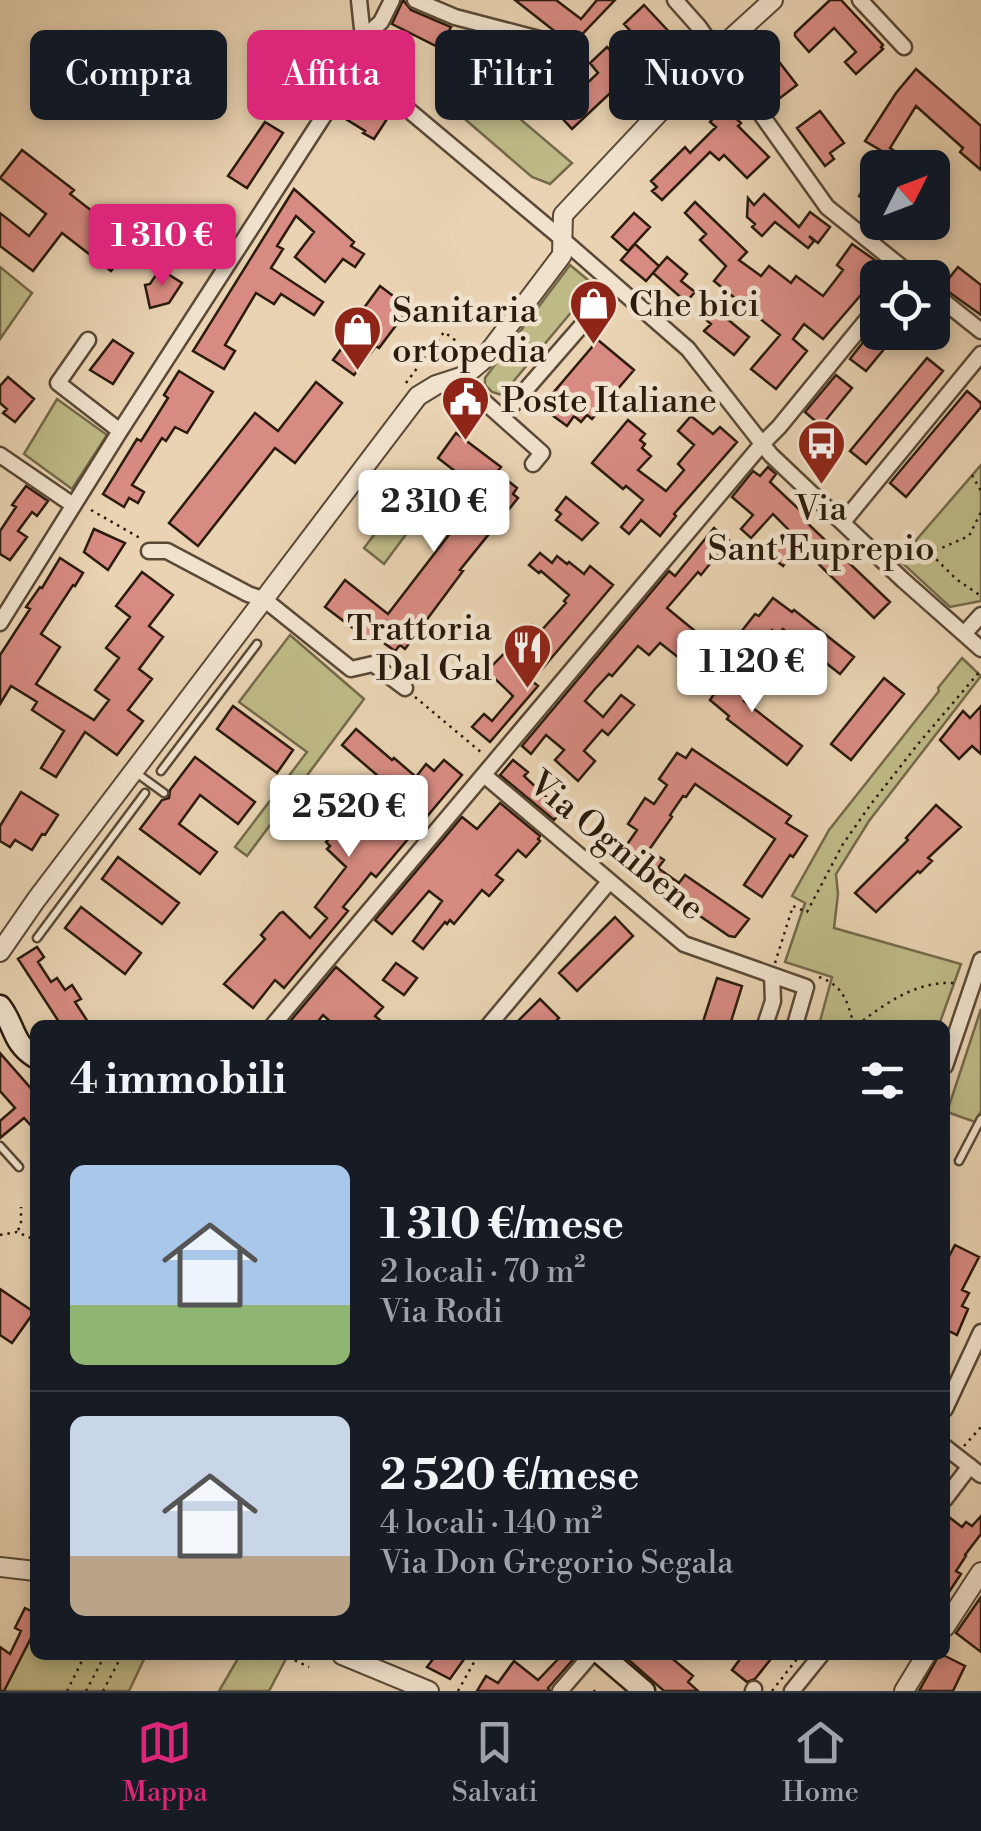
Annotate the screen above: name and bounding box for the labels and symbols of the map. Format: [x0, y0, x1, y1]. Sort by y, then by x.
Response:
north arrow [860, 150, 950, 240]
pin: 1 310 € [70, 204, 254, 289]
shop icon: Che bici [568, 278, 620, 346]
place label: Che bici [629, 284, 760, 327]
place label: Sanitaria ortopedia [392, 290, 547, 373]
shop icon: Sanitaria ortopedia [331, 304, 383, 372]
public building icon: Poste Italiane [440, 374, 492, 442]
place label: Poste Italiane [501, 380, 717, 423]
bus stop icon: Via Sant'Euprepio [795, 418, 847, 486]
pin: 2 310 € [342, 470, 526, 555]
place label: Via Sant'Euprepio [707, 488, 935, 571]
place label: Trattoria Dal Gal [347, 608, 492, 691]
restaurant icon: Trattoria Dal Gal [501, 622, 553, 690]
pin: 1 120 € [660, 630, 844, 715]
street label: Via Ognibene [519, 762, 713, 930]
pin: 2 520 € [257, 775, 441, 860]

